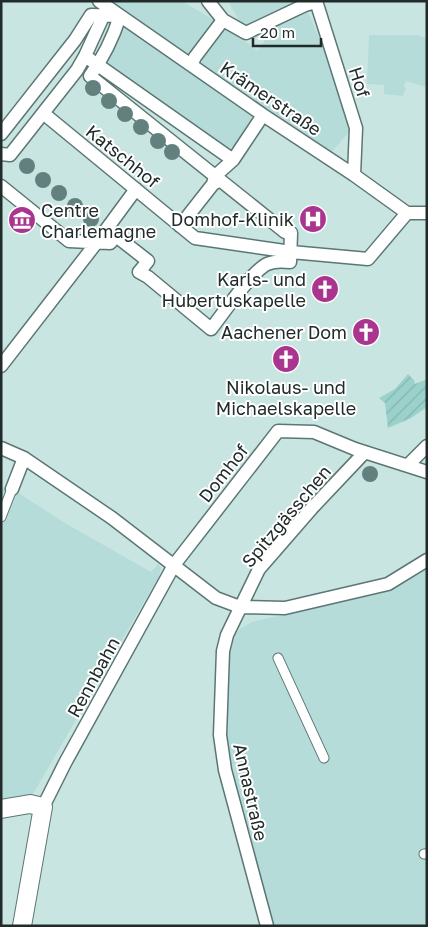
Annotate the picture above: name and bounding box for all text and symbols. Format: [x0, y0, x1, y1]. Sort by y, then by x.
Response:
scale bar [253, 15, 320, 47]
text: 20 m [260, 23, 295, 41]
street label: Krämerstraße [216, 56, 326, 140]
street label: Hof [345, 64, 375, 100]
street label: Katschhof [82, 120, 164, 193]
place label: Centre Charlemagne [41, 199, 156, 242]
hospital icon: Domhof-Klinik [298, 204, 328, 234]
museum icon: Centre Charlemagne [7, 205, 37, 235]
place label: Domhof-Klinik [171, 208, 294, 230]
place label: Karls- und Hubertuskapelle [161, 268, 306, 311]
church icon: Karls- und Hubertuskapelle [310, 274, 340, 304]
church icon: Aachener Dom [351, 317, 381, 347]
place label: Aachener Dom [221, 321, 347, 343]
church icon: Nikolaus- und Michaelskapelle [271, 344, 301, 374]
place label: Nikolaus- und Michaelskapelle [216, 376, 356, 419]
street label: Domhof [194, 439, 253, 506]
street label: Spitzgässchen [237, 460, 335, 572]
street label: Rennbahn [62, 633, 124, 721]
street label: Annastraße [229, 741, 273, 843]

